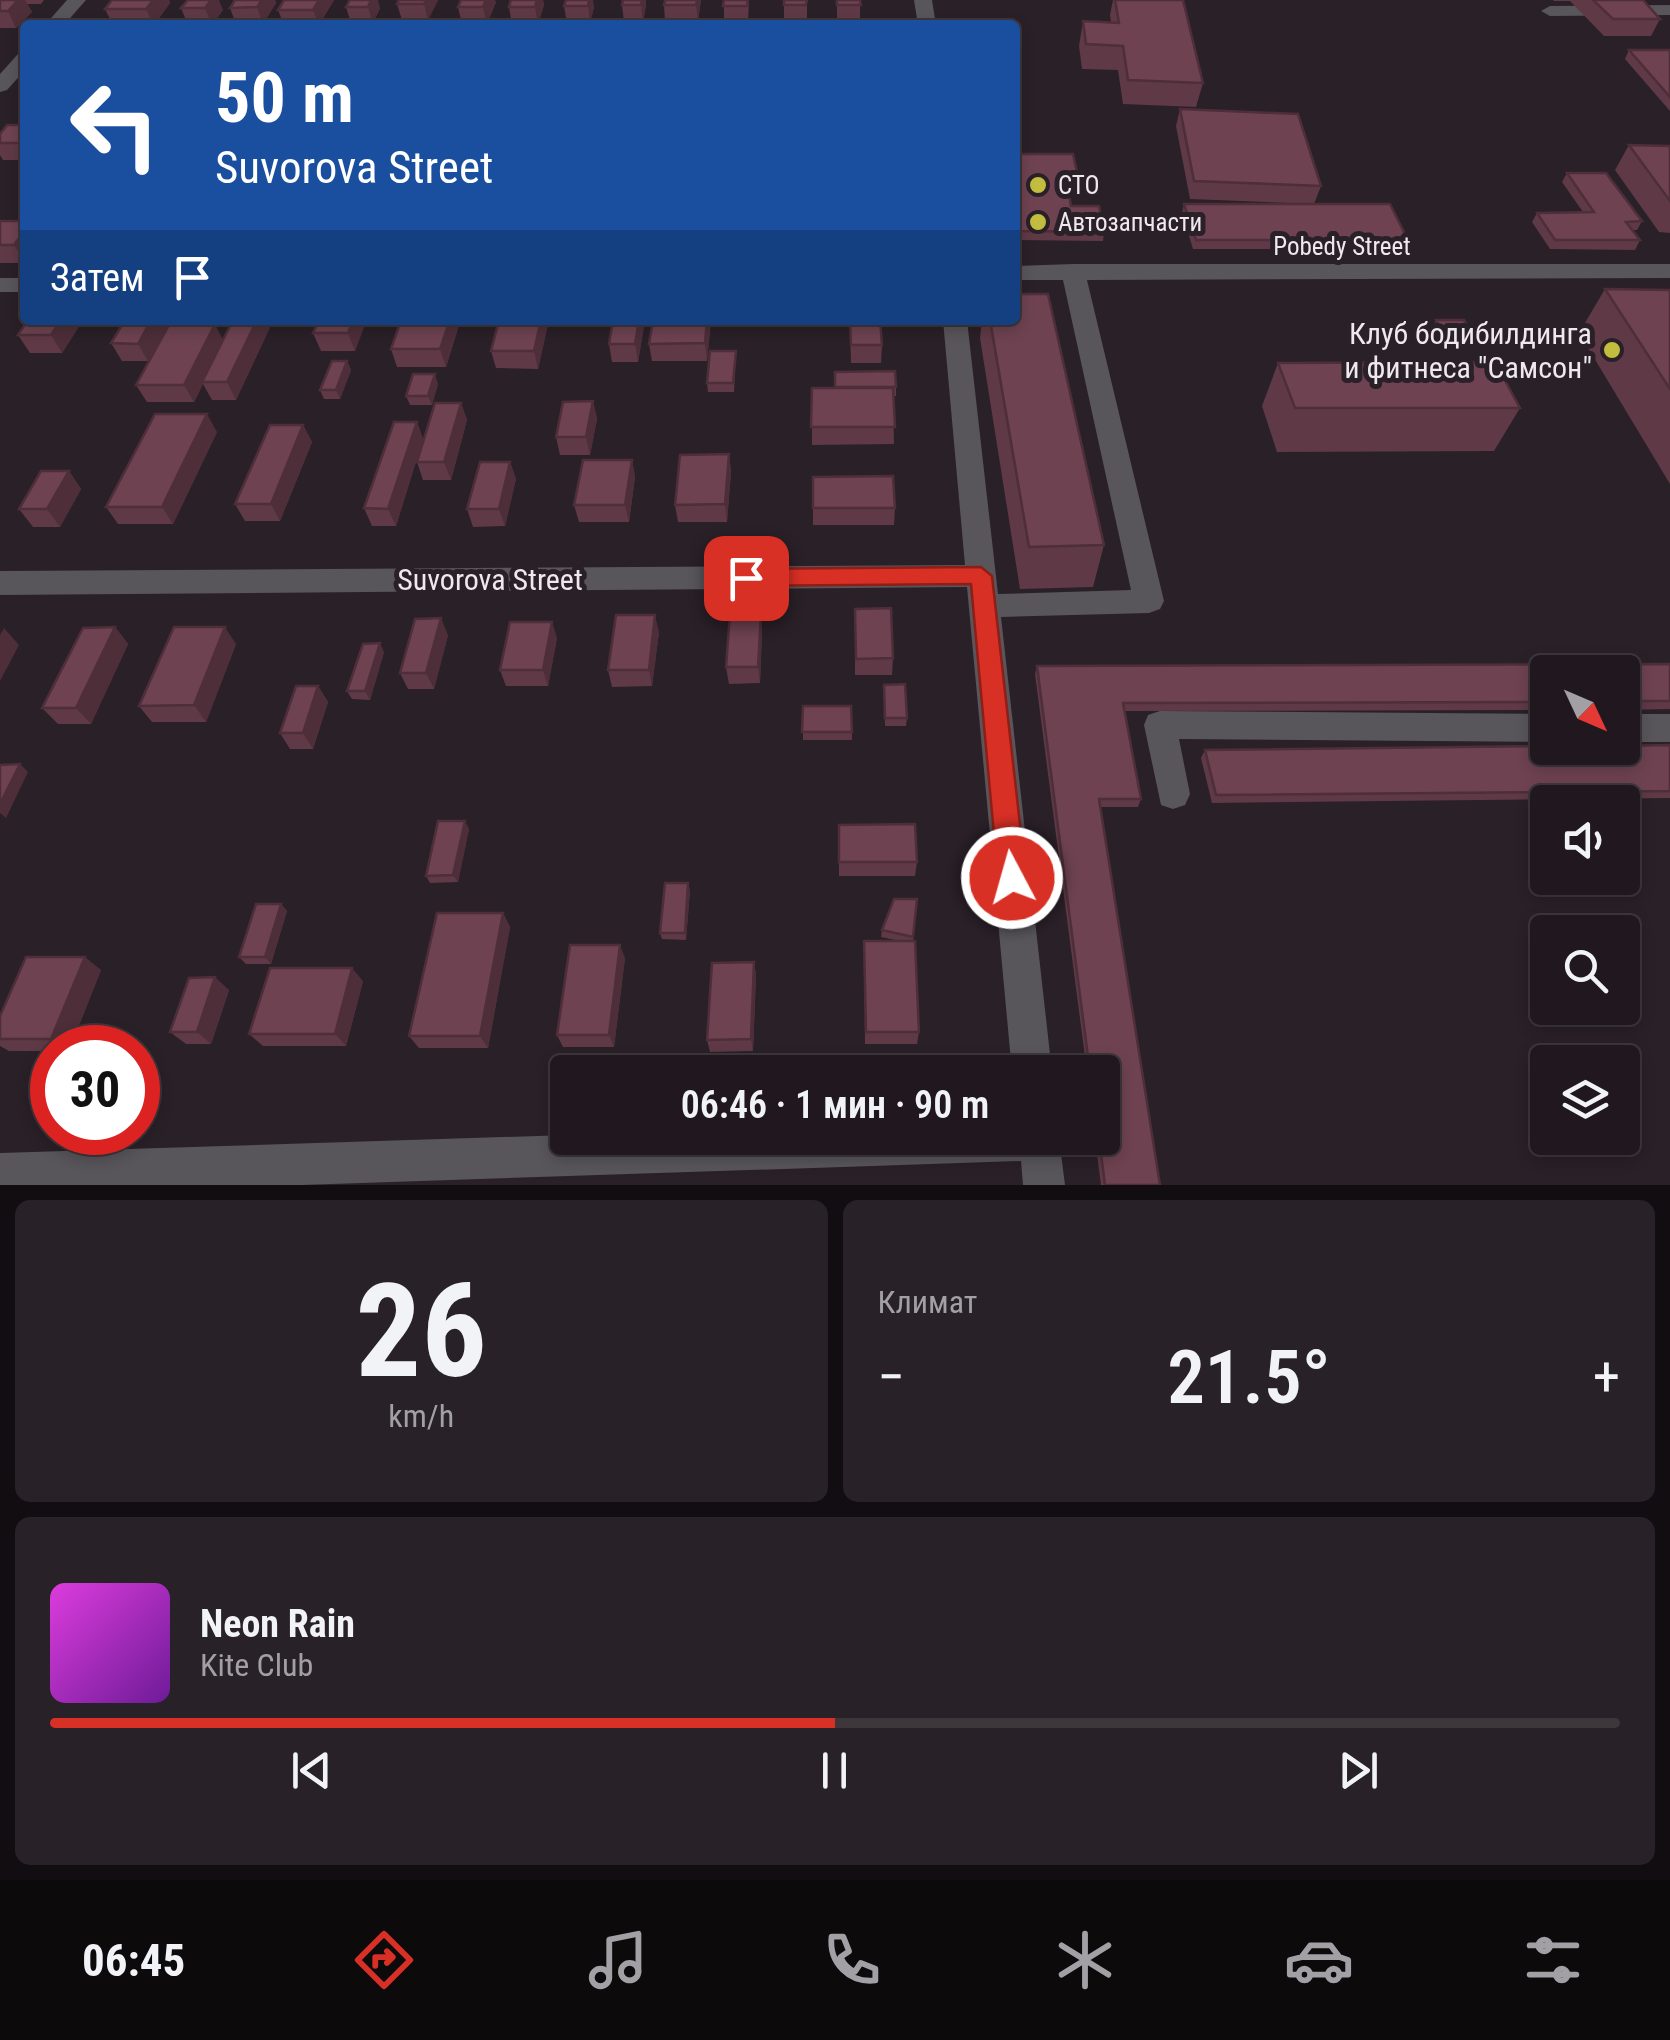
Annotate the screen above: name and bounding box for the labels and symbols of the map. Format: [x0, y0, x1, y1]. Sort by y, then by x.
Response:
place label: СТО [1058, 171, 1100, 200]
marker: СТО [1027, 174, 1049, 196]
place label: Автозапчасти [1058, 208, 1202, 237]
marker: Автозапчасти [1027, 211, 1049, 233]
street label: Pobedy Street [1273, 232, 1411, 261]
place label: Клуб бодибилдинга и фитнеса "Самсон" [1344, 316, 1592, 385]
marker: Клуб бодибилдинга и фитнеса "Самсон" [1601, 339, 1623, 361]
pin [704, 536, 789, 621]
street label: Suvorova Street [397, 562, 583, 597]
north arrow [1530, 655, 1640, 765]
position arrow [960, 826, 1064, 930]
speed limit sign: 30 [30, 1025, 160, 1155]

